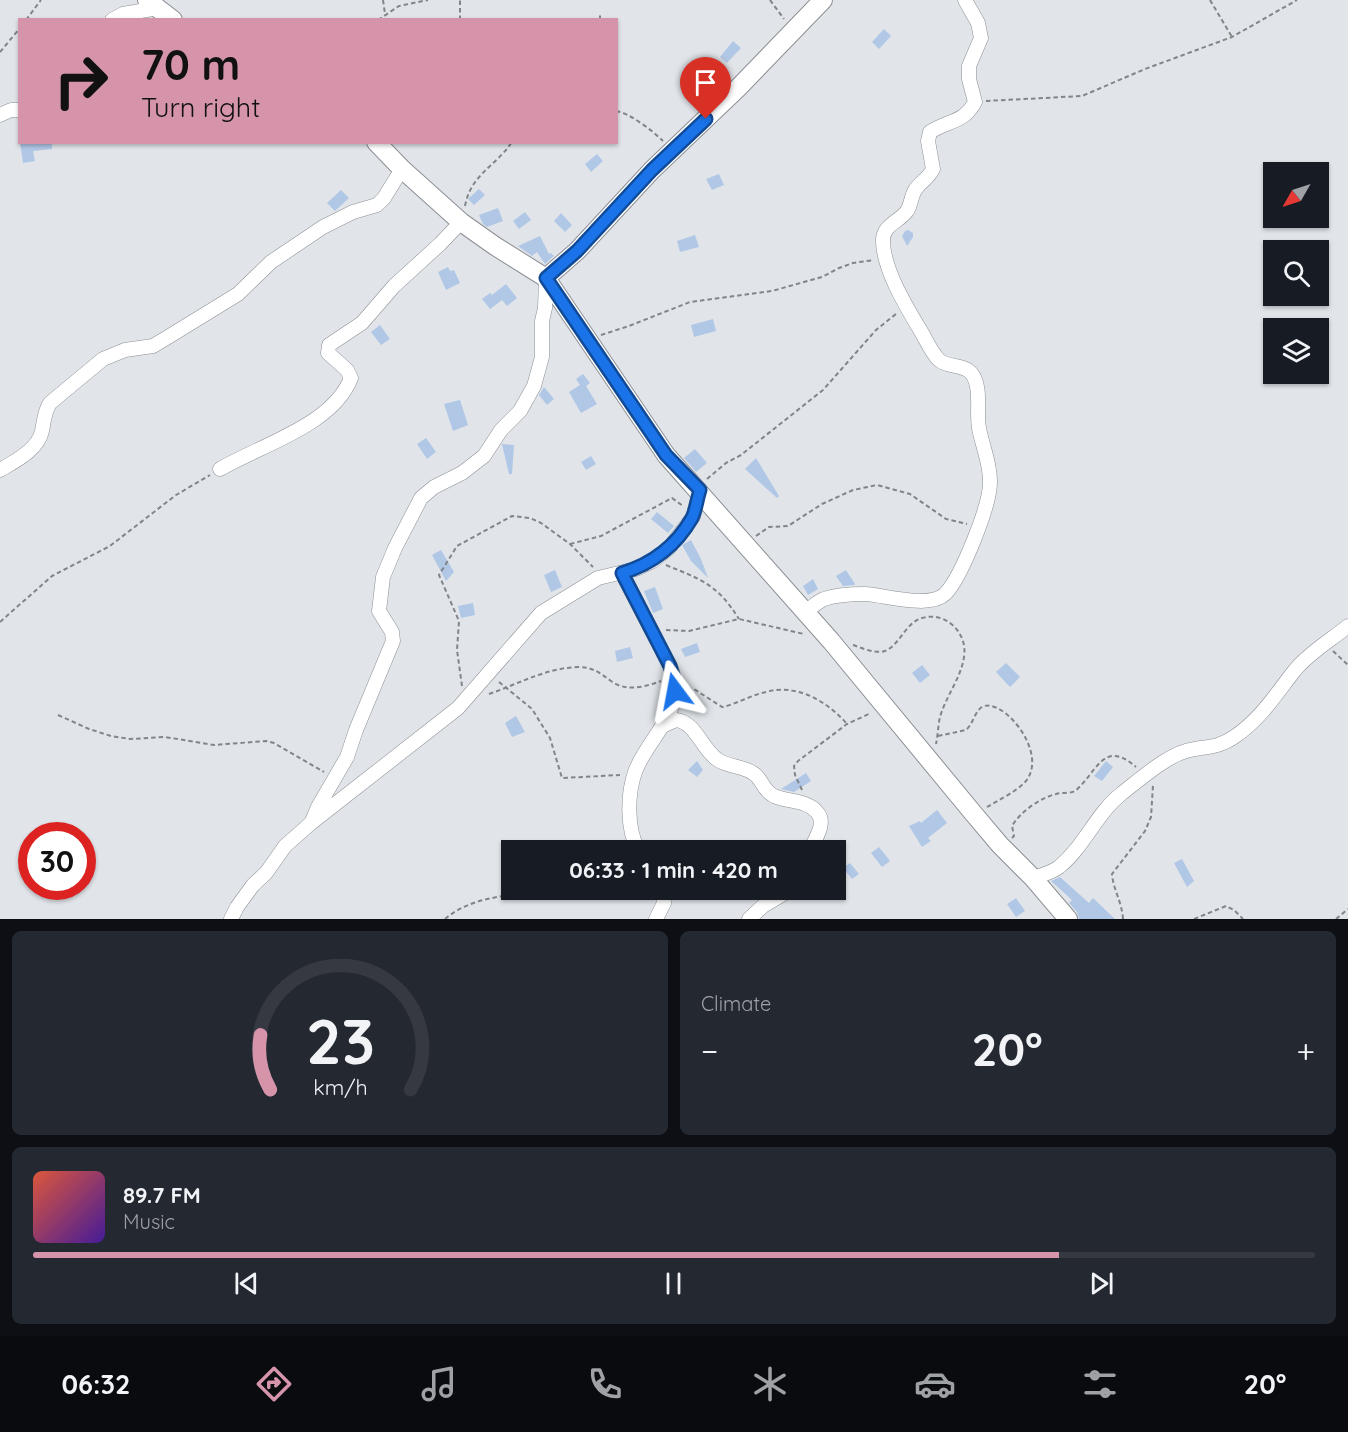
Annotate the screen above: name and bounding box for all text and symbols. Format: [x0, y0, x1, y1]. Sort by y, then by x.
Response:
text: 70 m [141, 38, 240, 91]
icon: right [42, 42, 120, 120]
pin [680, 57, 731, 119]
icon: arrive [689, 66, 722, 99]
text: Turn right [141, 90, 260, 124]
north arrow [1263, 162, 1329, 228]
map controls [1263, 162, 1329, 384]
button: search [1263, 240, 1329, 306]
button: layers [1263, 318, 1329, 384]
position arrow [643, 659, 707, 723]
speed limit sign: 30 [18, 822, 96, 900]
text: 06:33 · 1 min · 420 m [569, 856, 778, 884]
text: Climate [701, 991, 771, 1016]
text: 23 [305, 1002, 375, 1080]
text: 20° [972, 1021, 1043, 1077]
text: − [701, 1030, 718, 1071]
text: + [1296, 1030, 1315, 1071]
text: km/h [313, 1074, 367, 1100]
text: 89.7 FM [123, 1181, 201, 1209]
text: Music [123, 1209, 175, 1234]
icon: previous [230, 1267, 263, 1300]
icon: pause [657, 1267, 690, 1300]
icon: next [1085, 1267, 1118, 1300]
icon: directions [253, 1363, 295, 1405]
icon: music [418, 1363, 460, 1405]
icon: phone [584, 1363, 626, 1405]
icon: climate [749, 1363, 791, 1405]
icon: car [914, 1363, 956, 1405]
icon: filters [1079, 1363, 1121, 1405]
text: 06:32 [62, 1367, 130, 1401]
text: 20° [1244, 1367, 1286, 1401]

